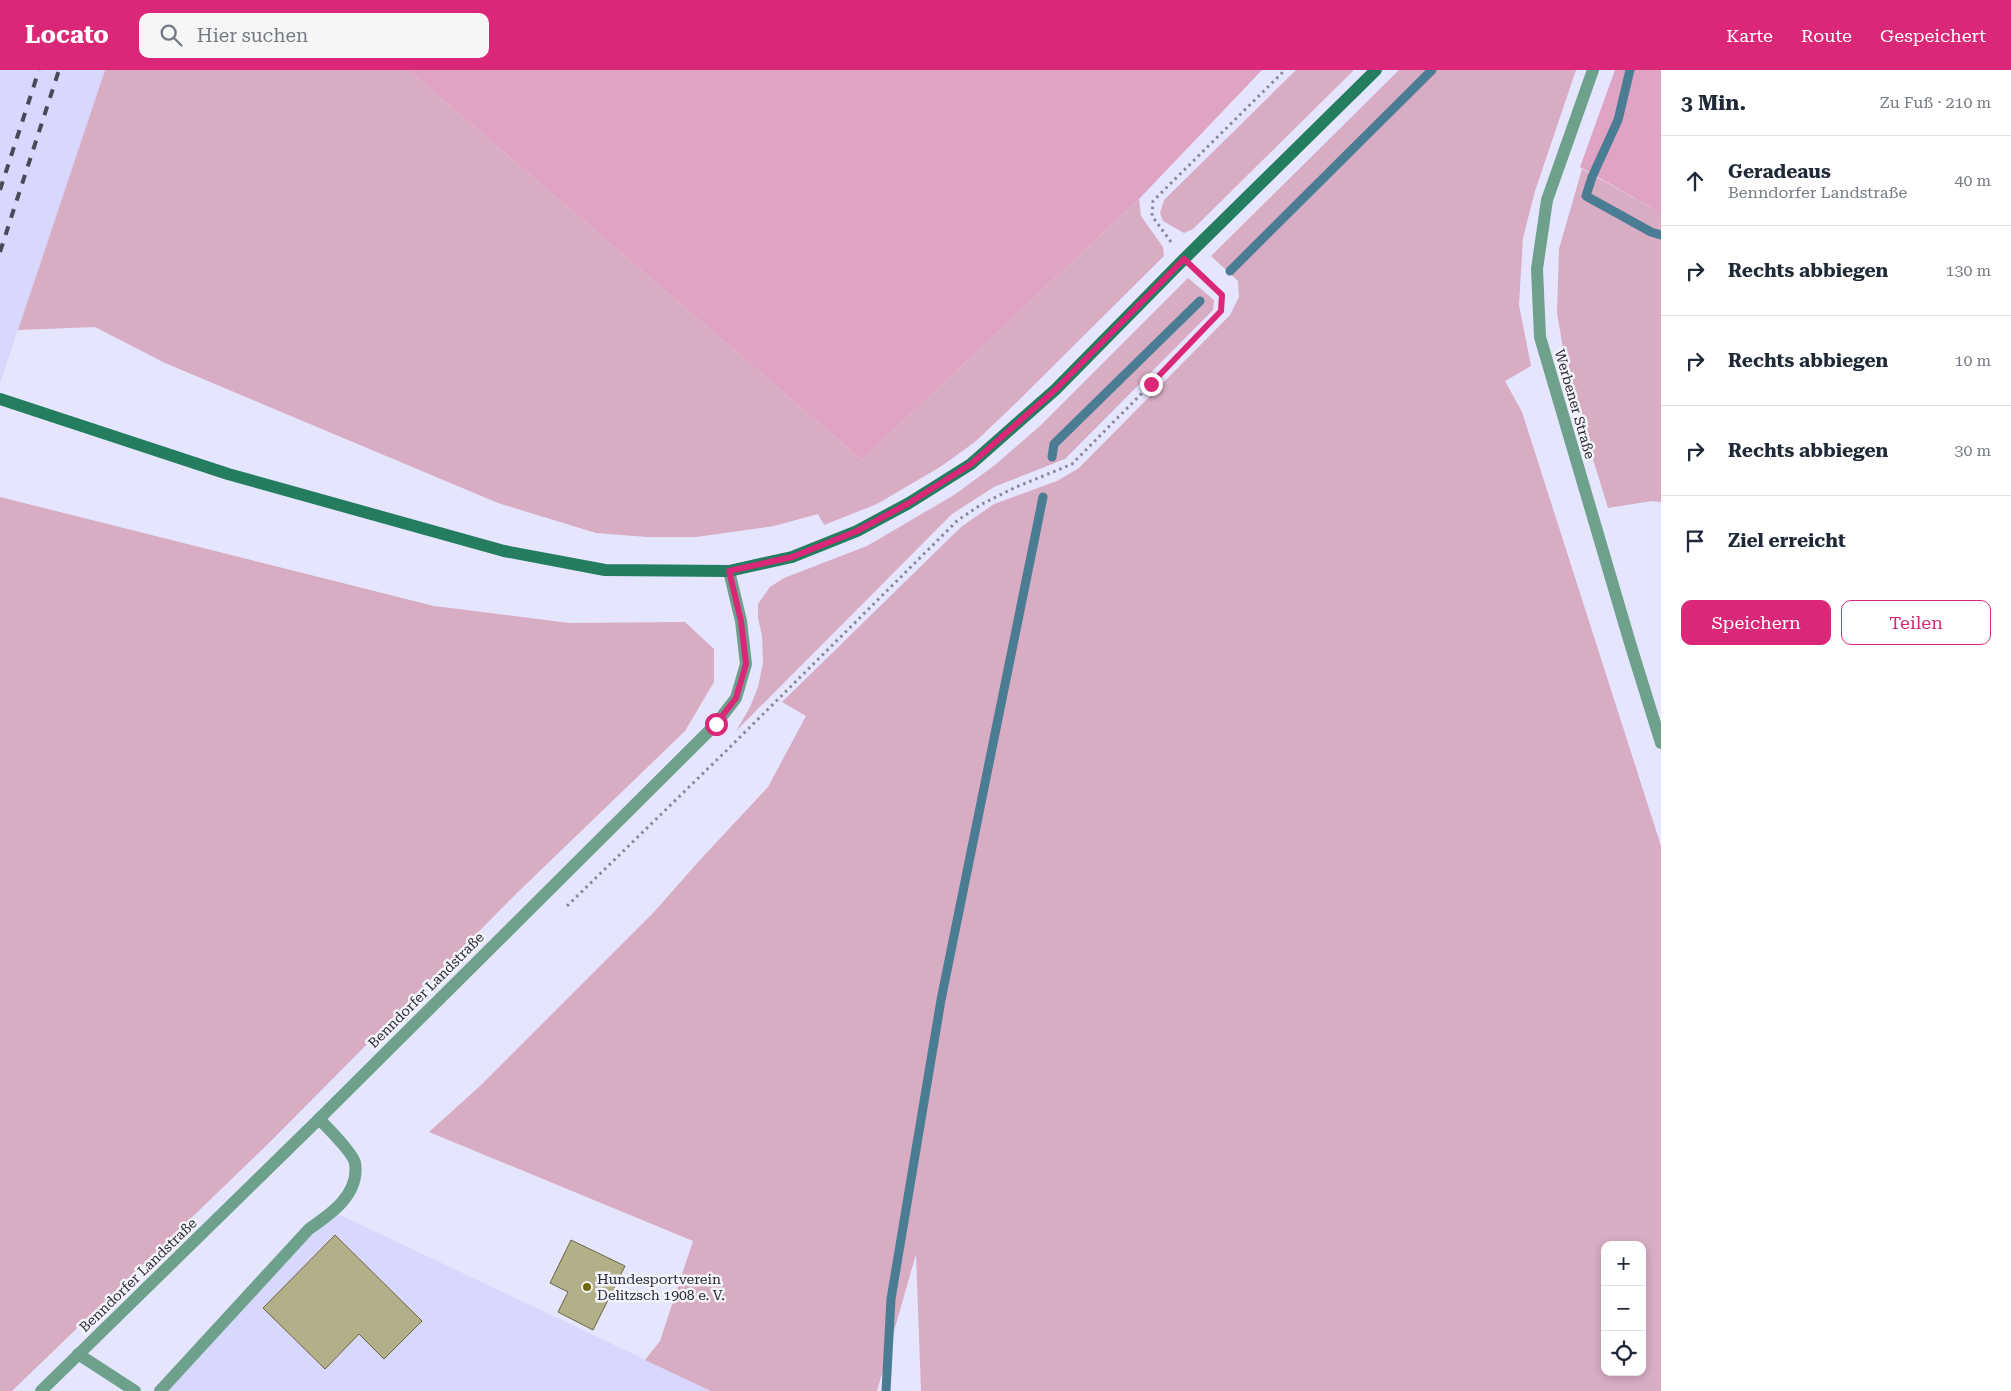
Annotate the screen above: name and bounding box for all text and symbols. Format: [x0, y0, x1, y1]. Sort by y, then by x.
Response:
search box [139, 13, 489, 58]
text: Locato [25, 21, 109, 49]
icon: search [157, 21, 185, 49]
text: Hier suchen [197, 24, 308, 47]
text: Karte [1726, 25, 1773, 46]
text: Route [1801, 25, 1852, 46]
text: Gespeichert [1880, 25, 1986, 46]
text: 3 Min. [1681, 91, 1746, 115]
text: Zu Fuß · 210 m [1880, 93, 1991, 112]
text: Geradeaus [1728, 160, 1831, 183]
icon: ahead [1681, 167, 1709, 195]
text: 40 m [1954, 171, 1991, 190]
text: Benndorfer Landstraße [1728, 183, 1907, 202]
icon: right [1681, 257, 1709, 285]
text: Rechts abbiegen [1728, 259, 1888, 282]
text: 130 m [1945, 261, 1991, 280]
street label: Werbener Straße [1552, 347, 1598, 461]
icon: right [1681, 347, 1709, 375]
text: Rechts abbiegen [1728, 349, 1888, 372]
text: 10 m [1954, 351, 1991, 370]
route end [1140, 373, 1163, 396]
icon: right [1681, 437, 1709, 465]
text: Rechts abbiegen [1728, 439, 1888, 462]
text: 30 m [1954, 441, 1991, 460]
icon: arrive [1681, 527, 1709, 555]
text: Ziel erreicht [1728, 529, 1846, 552]
button: Speichern [1681, 600, 1831, 645]
button: Teilen [1841, 600, 1991, 645]
route start [705, 713, 728, 736]
street label: Benndorfer Landstraße [365, 929, 487, 1051]
street label: Benndorfer Landstraße [76, 1215, 200, 1335]
map controls [1601, 1241, 1646, 1376]
button: + [1601, 1241, 1646, 1286]
place label: Hundesportverein Delitzsch 1908 e. V. [597, 1271, 725, 1303]
marker: Hundesportverein Delitzsch 1908 e. V. [581, 1281, 593, 1293]
button: − [1601, 1286, 1646, 1331]
button: locate [1601, 1331, 1646, 1376]

